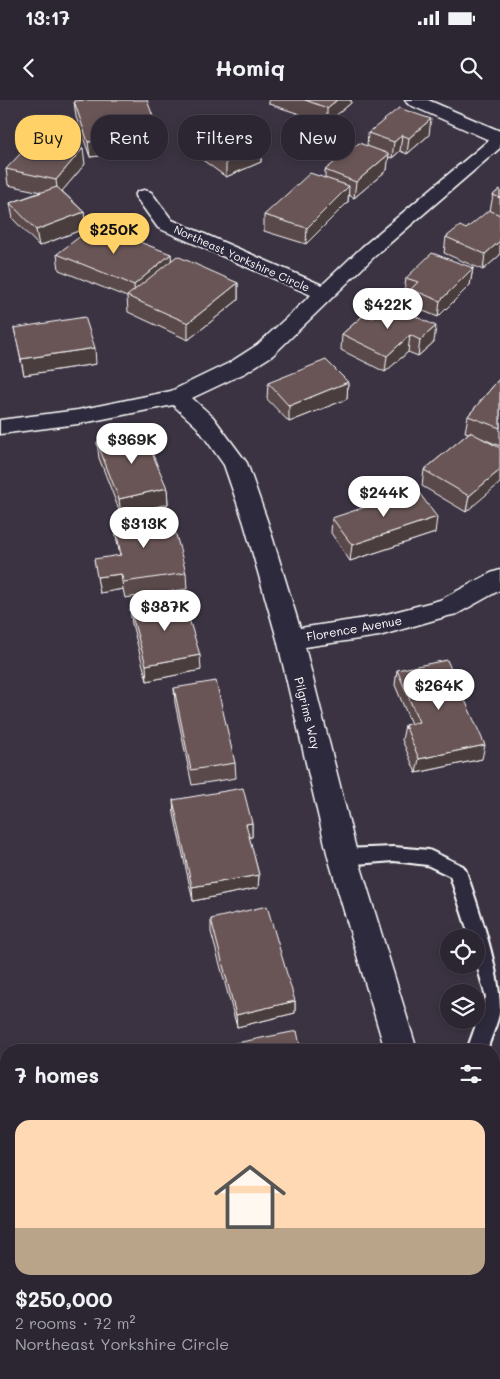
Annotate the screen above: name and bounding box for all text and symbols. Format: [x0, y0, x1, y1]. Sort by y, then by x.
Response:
text: 13:17 [25, 5, 70, 30]
text: Homiq [215, 53, 285, 82]
icon: back [15, 54, 43, 82]
icon: search [457, 54, 485, 82]
chip: Buy [15, 115, 81, 160]
chip: Rent [91, 115, 168, 160]
chip: Filters [178, 115, 271, 160]
chip: New [281, 115, 355, 160]
pin: $250K [79, 212, 149, 255]
text: $250K [90, 218, 139, 239]
street label: Northeast Yorkshire Circle [172, 221, 312, 295]
pin: $422K [353, 288, 423, 330]
text: $422K [364, 293, 412, 314]
pin: $369K [97, 422, 167, 465]
text: $369K [107, 428, 157, 449]
pin: $244K [349, 476, 419, 518]
text: $244K [359, 481, 409, 502]
pin: $313K [109, 506, 179, 549]
text: $313K [121, 512, 167, 533]
pin: $387K [130, 590, 200, 632]
text: $387K [141, 595, 189, 616]
street label: Florence Avenue [305, 612, 403, 644]
pin: $264K [404, 668, 474, 711]
text: $264K [414, 674, 464, 695]
street label: Pilgrims Way [291, 675, 325, 751]
map controls [440, 929, 485, 1029]
button: locate [440, 929, 485, 974]
button: layers [440, 984, 485, 1029]
icon: filters [457, 1060, 485, 1088]
text: 7 homes [15, 1061, 99, 1088]
icon: home [205, 1152, 295, 1242]
text: $250,000 [15, 1285, 112, 1312]
text: 2 rooms · 72 m² [15, 1312, 136, 1333]
text: Northeast Yorkshire Circle [15, 1333, 229, 1354]

